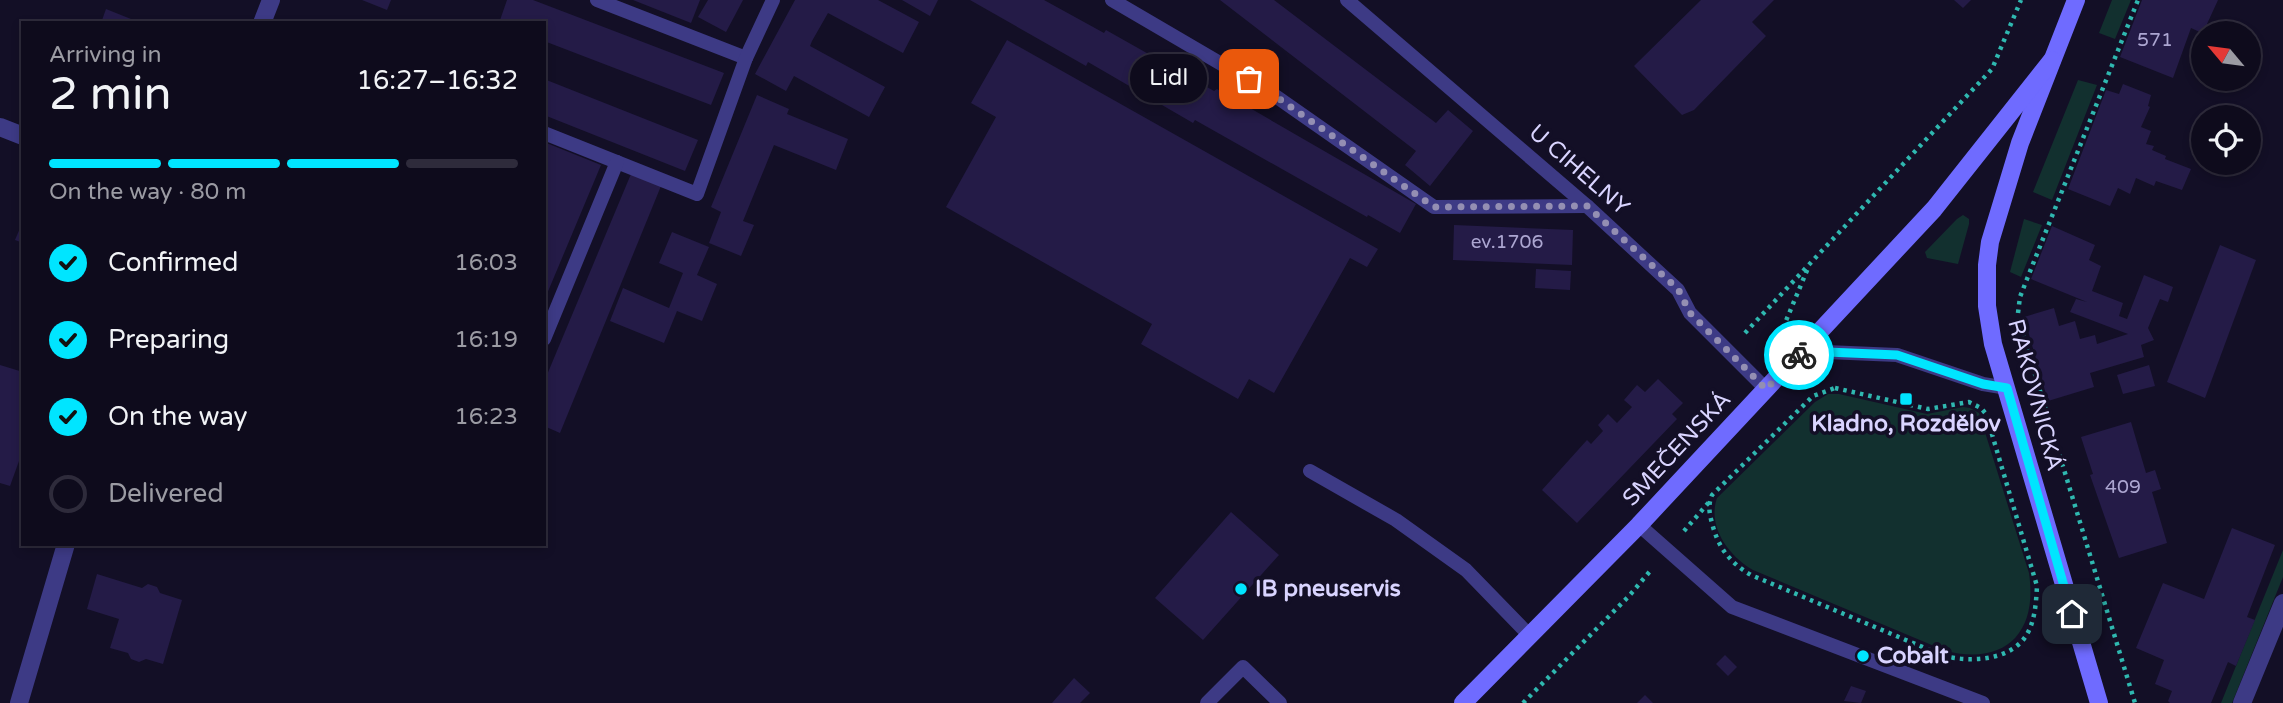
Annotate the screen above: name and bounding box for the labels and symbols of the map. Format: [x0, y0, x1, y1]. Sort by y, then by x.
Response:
north arrow [2191, 21, 2261, 91]
house number: 571 [2137, 29, 2173, 51]
pin [1219, 49, 1279, 109]
callout: Lidl [1130, 55, 1207, 104]
street label: U CIHELNY [1523, 119, 1635, 222]
house number: ev.1706 [1471, 231, 1543, 253]
street label: RAKOVNICKÁ [2001, 316, 2069, 474]
courier [1764, 320, 1834, 390]
street label: SMEČENSKÁ [1617, 386, 1737, 512]
marker: Kladno, Rozdělov [1898, 391, 1914, 407]
place label: Kladno, Rozdělov [1811, 410, 2001, 438]
house number: 409 [2105, 476, 2141, 498]
place label: IB pneuservis [1255, 575, 1401, 603]
marker: IB pneuservis [1233, 581, 1249, 597]
pin [2042, 584, 2102, 644]
place label: Cobalt [1877, 642, 1949, 670]
marker: Cobalt [1855, 648, 1871, 664]

